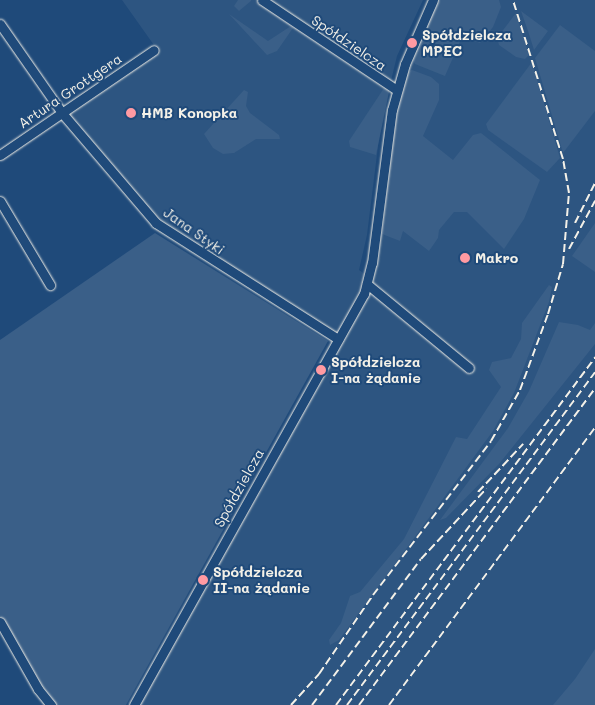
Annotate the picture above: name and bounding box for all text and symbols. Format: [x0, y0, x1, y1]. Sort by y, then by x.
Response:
street label: Spółdzielcza [308, 12, 390, 74]
place label: Spółdzielcza MPEC [422, 27, 512, 59]
marker: Spółdzielcza MPEC [406, 37, 418, 49]
street label: Artura Grottgera [15, 50, 125, 132]
place label: HMB Konopka [141, 105, 237, 121]
marker: HMB Konopka [125, 107, 137, 119]
street label: Jana Styki [160, 204, 228, 258]
place label: Makro [475, 250, 518, 266]
marker: Makro [459, 252, 471, 264]
place label: Spółdzielcza I-na żądanie [331, 354, 421, 387]
marker: Spółdzielcza I-na żądanie [315, 364, 327, 376]
street label: Spółdzielcza [211, 446, 267, 530]
place label: Spółdzielcza II-na żądanie [213, 564, 310, 596]
marker: Spółdzielcza II-na żądanie [197, 574, 209, 586]

